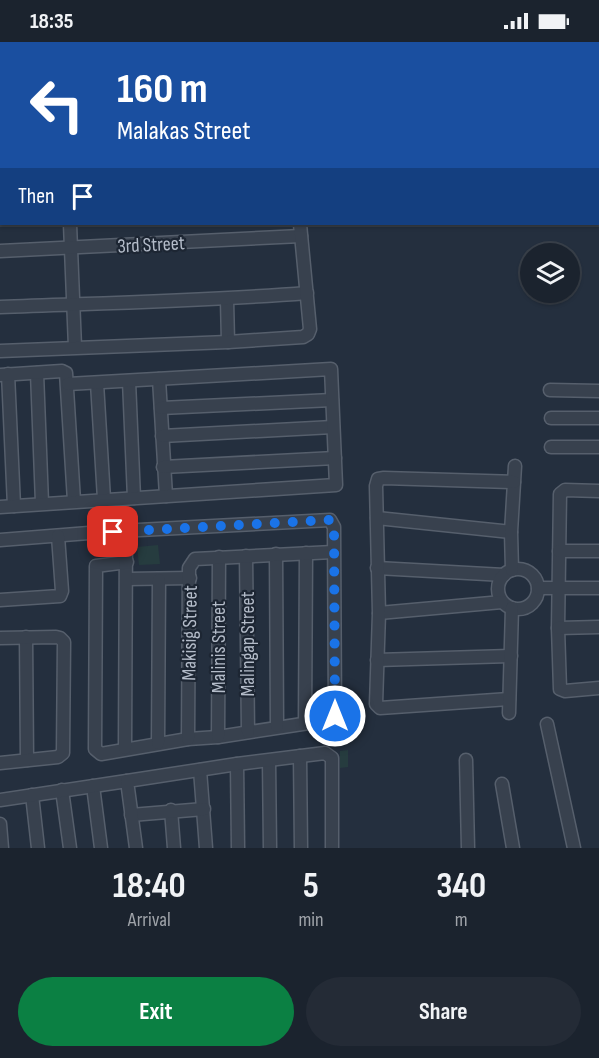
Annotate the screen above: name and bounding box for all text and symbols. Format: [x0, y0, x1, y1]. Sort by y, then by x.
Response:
text: 18:35 [30, 8, 73, 35]
text: 160 m [117, 64, 208, 115]
icon: left [18, 66, 96, 144]
text: Malakas Street [117, 115, 251, 147]
icon: arrive [66, 180, 99, 213]
text: Then [18, 183, 54, 210]
street label: 3rd Street [117, 231, 185, 259]
map controls [520, 243, 580, 303]
button: layers [520, 243, 580, 303]
pin [87, 506, 138, 557]
icon: arrive [96, 515, 129, 548]
street label: Makisig Street [177, 585, 203, 681]
street label: Malingap Street [236, 591, 260, 697]
street label: Malinis Street [207, 601, 231, 693]
position arrow [303, 684, 367, 748]
text: 18:40 [113, 865, 186, 908]
text: 5 [303, 865, 319, 908]
text: 340 [436, 865, 486, 908]
text: Arrival [128, 908, 171, 932]
text: min [298, 908, 324, 932]
text: m [455, 908, 468, 932]
button: Exit [18, 977, 294, 1046]
button: Share [306, 977, 581, 1046]

